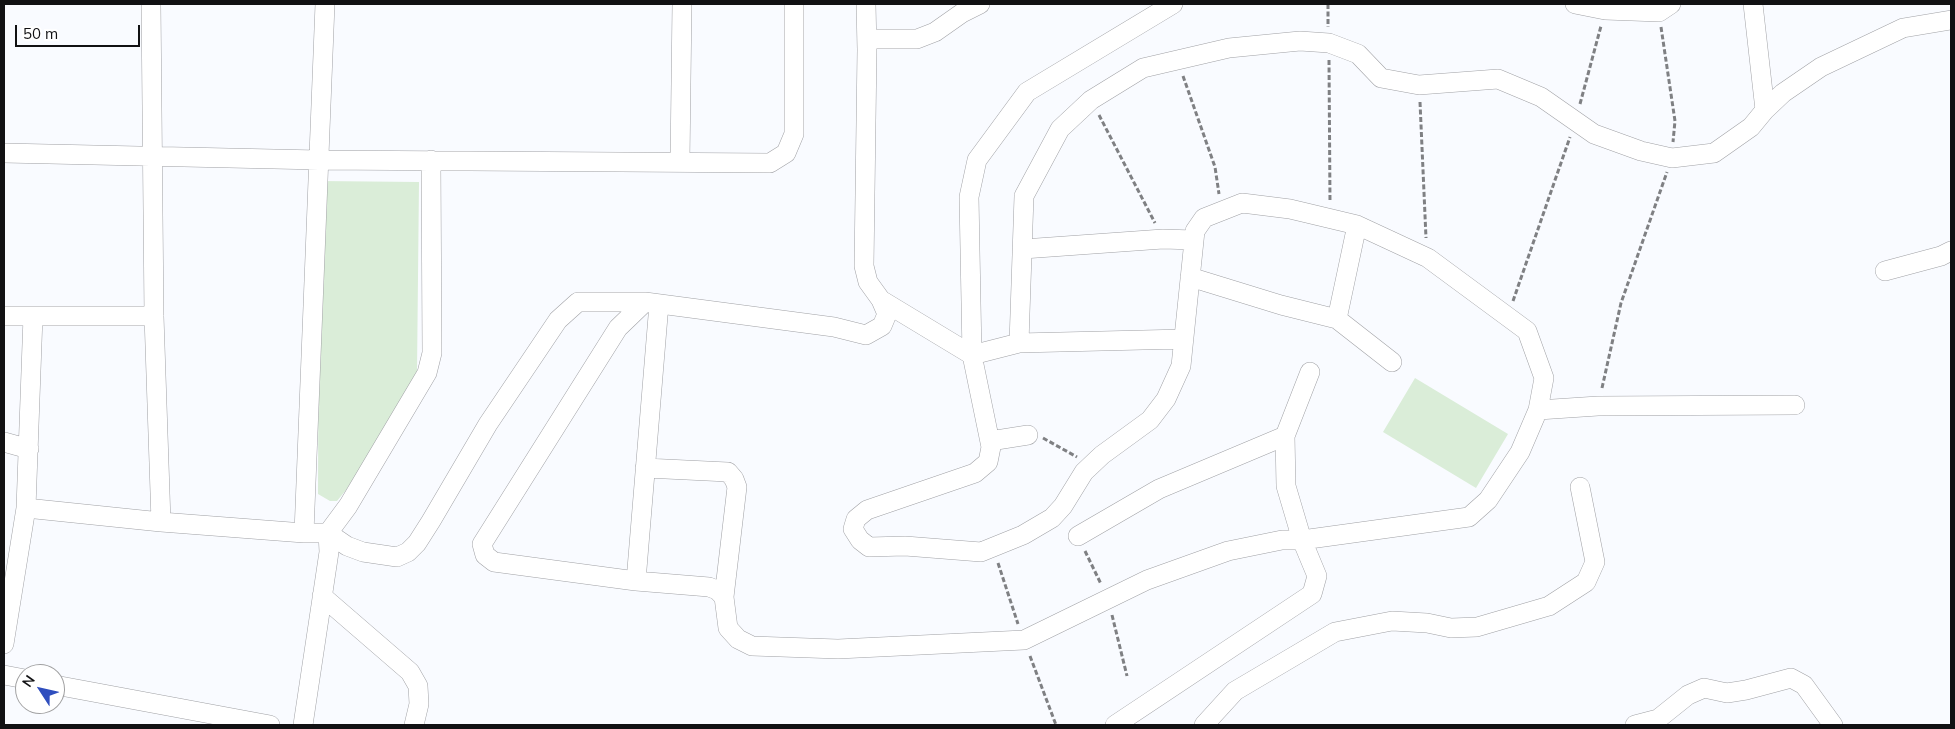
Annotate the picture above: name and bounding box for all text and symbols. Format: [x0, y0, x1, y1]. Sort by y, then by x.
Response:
scale bar [18, 15, 142, 47]
text: 50 m [23, 24, 58, 43]
north arrow [15, 664, 65, 714]
text: N [18, 671, 39, 690]

